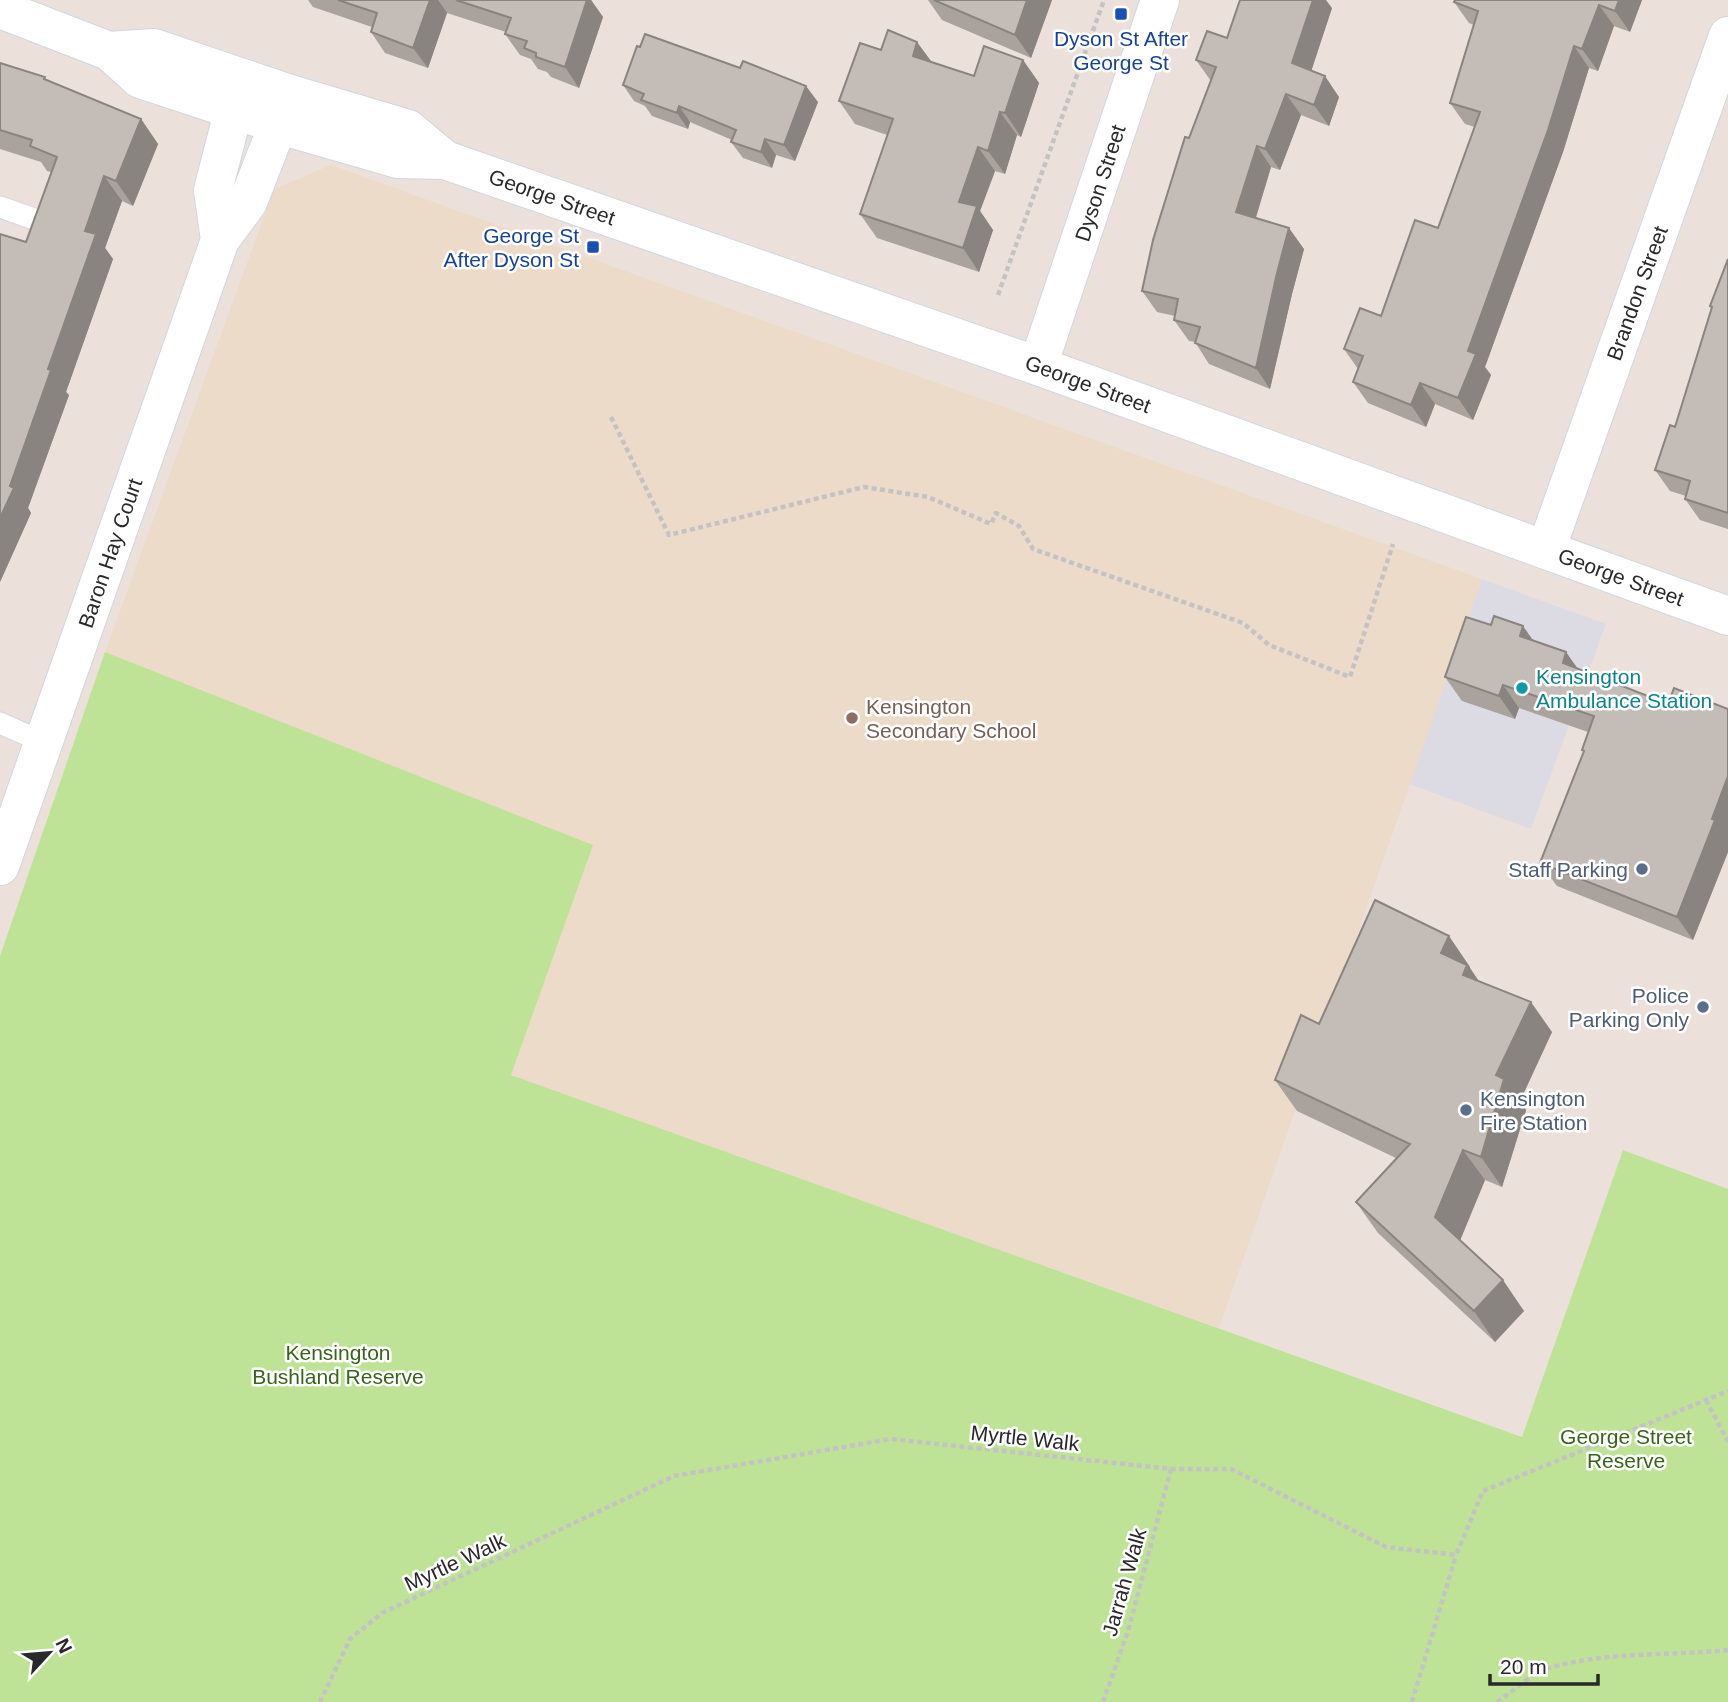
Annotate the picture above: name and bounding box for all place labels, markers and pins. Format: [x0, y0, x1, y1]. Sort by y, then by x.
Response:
marker: Dyson St After George St [1113, 6, 1129, 22]
place label: Dyson St After George St [1054, 27, 1188, 74]
place label: George St After Dyson St [444, 224, 579, 271]
marker: George St After Dyson St [585, 239, 601, 255]
place label: Kensington Ambulance Station [1536, 665, 1712, 712]
marker: Kensington Ambulance Station [1514, 680, 1530, 696]
place label: Kensington Secondary School [866, 695, 1036, 742]
marker: Kensington Secondary School [844, 710, 860, 726]
place label: Staff Parking [1508, 858, 1628, 881]
marker: Staff Parking [1634, 861, 1650, 877]
place label: Police Parking Only [1569, 984, 1689, 1031]
marker: Police Parking Only [1695, 999, 1711, 1015]
place label: Kensington Fire Station [1480, 1087, 1587, 1134]
marker: Kensington Fire Station [1458, 1102, 1474, 1118]

